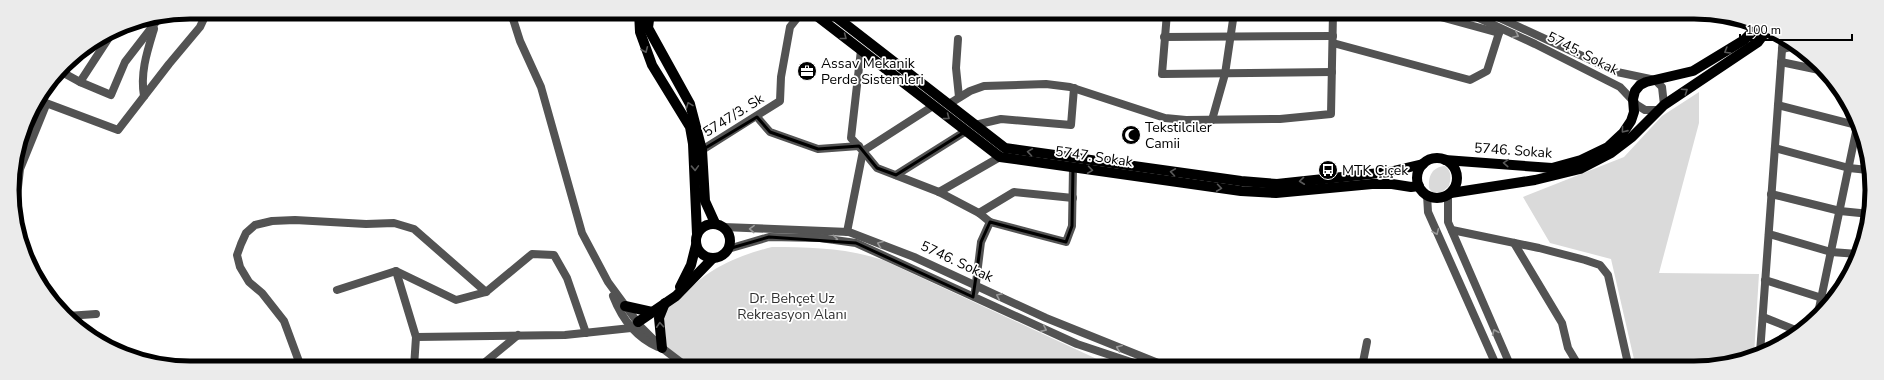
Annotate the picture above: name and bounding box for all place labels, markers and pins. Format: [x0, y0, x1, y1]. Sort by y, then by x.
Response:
place label: Assav Mekanik Perde Sistemleri [821, 54, 924, 89]
office icon: Assav Mekanik Perde Sistemleri [796, 60, 818, 82]
place label: Tekstilciler Camii [1145, 118, 1212, 153]
mosque icon: Tekstilciler Camii [1120, 124, 1142, 146]
bus stop icon: MTK Çiçek [1317, 159, 1339, 181]
place label: MTK Çiçek [1342, 161, 1409, 180]

